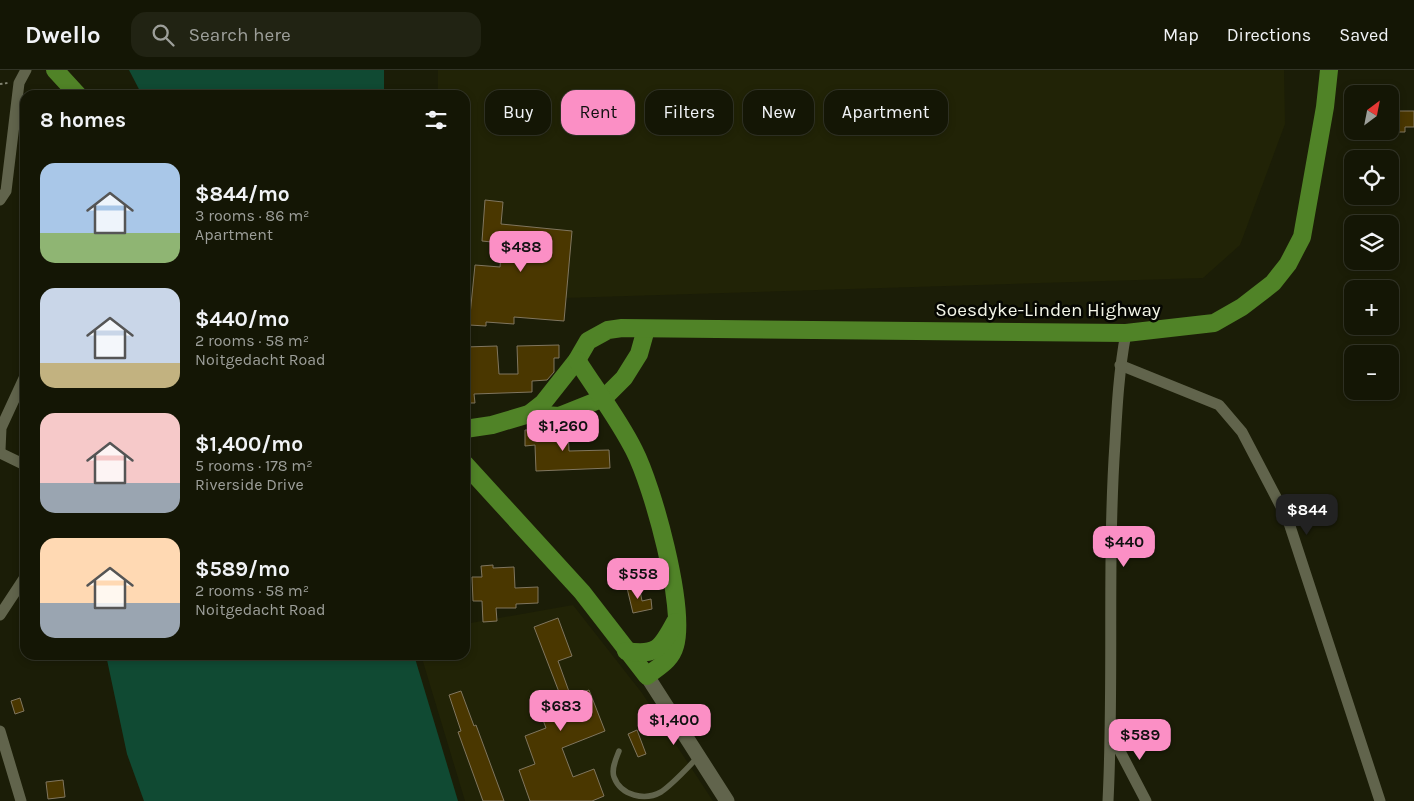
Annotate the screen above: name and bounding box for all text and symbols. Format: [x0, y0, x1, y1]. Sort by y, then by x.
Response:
search box [131, 12, 481, 57]
text: Dwello [25, 21, 101, 49]
icon: search [149, 21, 177, 49]
text: Search here [189, 24, 291, 46]
text: Map [1163, 24, 1199, 46]
text: Directions [1227, 24, 1311, 46]
text: Saved [1339, 24, 1389, 46]
north arrow [1344, 85, 1399, 140]
map controls [1344, 85, 1399, 400]
chip: Buy [485, 90, 551, 135]
chip: Rent [561, 90, 635, 135]
chip: Filters [645, 90, 733, 135]
chip: New [743, 90, 814, 135]
chip: Apartment [824, 90, 948, 135]
icon: filters [422, 106, 450, 134]
text: 8 homes [40, 108, 126, 132]
button: locate [1344, 150, 1399, 205]
text: $844/mo [195, 182, 290, 206]
icon: home [80, 183, 140, 243]
text: 3 rooms · 86 m² [195, 206, 310, 225]
button: layers [1344, 215, 1399, 270]
text: Apartment [195, 225, 273, 244]
pin: $488 [491, 230, 551, 273]
text: $488 [500, 237, 542, 256]
button: + [1344, 280, 1399, 335]
street label: Soesdyke-Linden Highway [935, 299, 1161, 321]
text: $440/mo [195, 307, 289, 331]
icon: home [80, 308, 140, 368]
text: 2 rooms · 58 m² [195, 331, 309, 350]
button: − [1344, 345, 1399, 400]
text: Noitgedacht Road [195, 350, 326, 369]
pin: $1,260 [522, 410, 604, 452]
text: $1,260 [538, 416, 588, 435]
text: $1,400/mo [195, 432, 303, 456]
icon: home [80, 433, 140, 493]
text: 5 rooms · 178 m² [195, 456, 313, 475]
text: Riverside Drive [195, 475, 304, 494]
pin: $844 [1277, 494, 1337, 536]
text: $844 [1287, 500, 1327, 519]
pin: $440 [1094, 526, 1154, 568]
text: $440 [1104, 532, 1144, 551]
text: $589/mo [195, 557, 290, 581]
icon: home [80, 558, 140, 618]
pin: $558 [608, 558, 668, 600]
text: $558 [618, 564, 658, 583]
text: 2 rooms · 58 m² [195, 581, 309, 600]
text: Noitgedacht Road [195, 600, 326, 619]
pin: $683 [531, 690, 591, 732]
text: $683 [540, 696, 582, 715]
pin: $1,400 [633, 704, 715, 746]
text: $1,400 [649, 710, 699, 729]
pin: $589 [1110, 718, 1170, 761]
text: $589 [1120, 725, 1160, 744]

